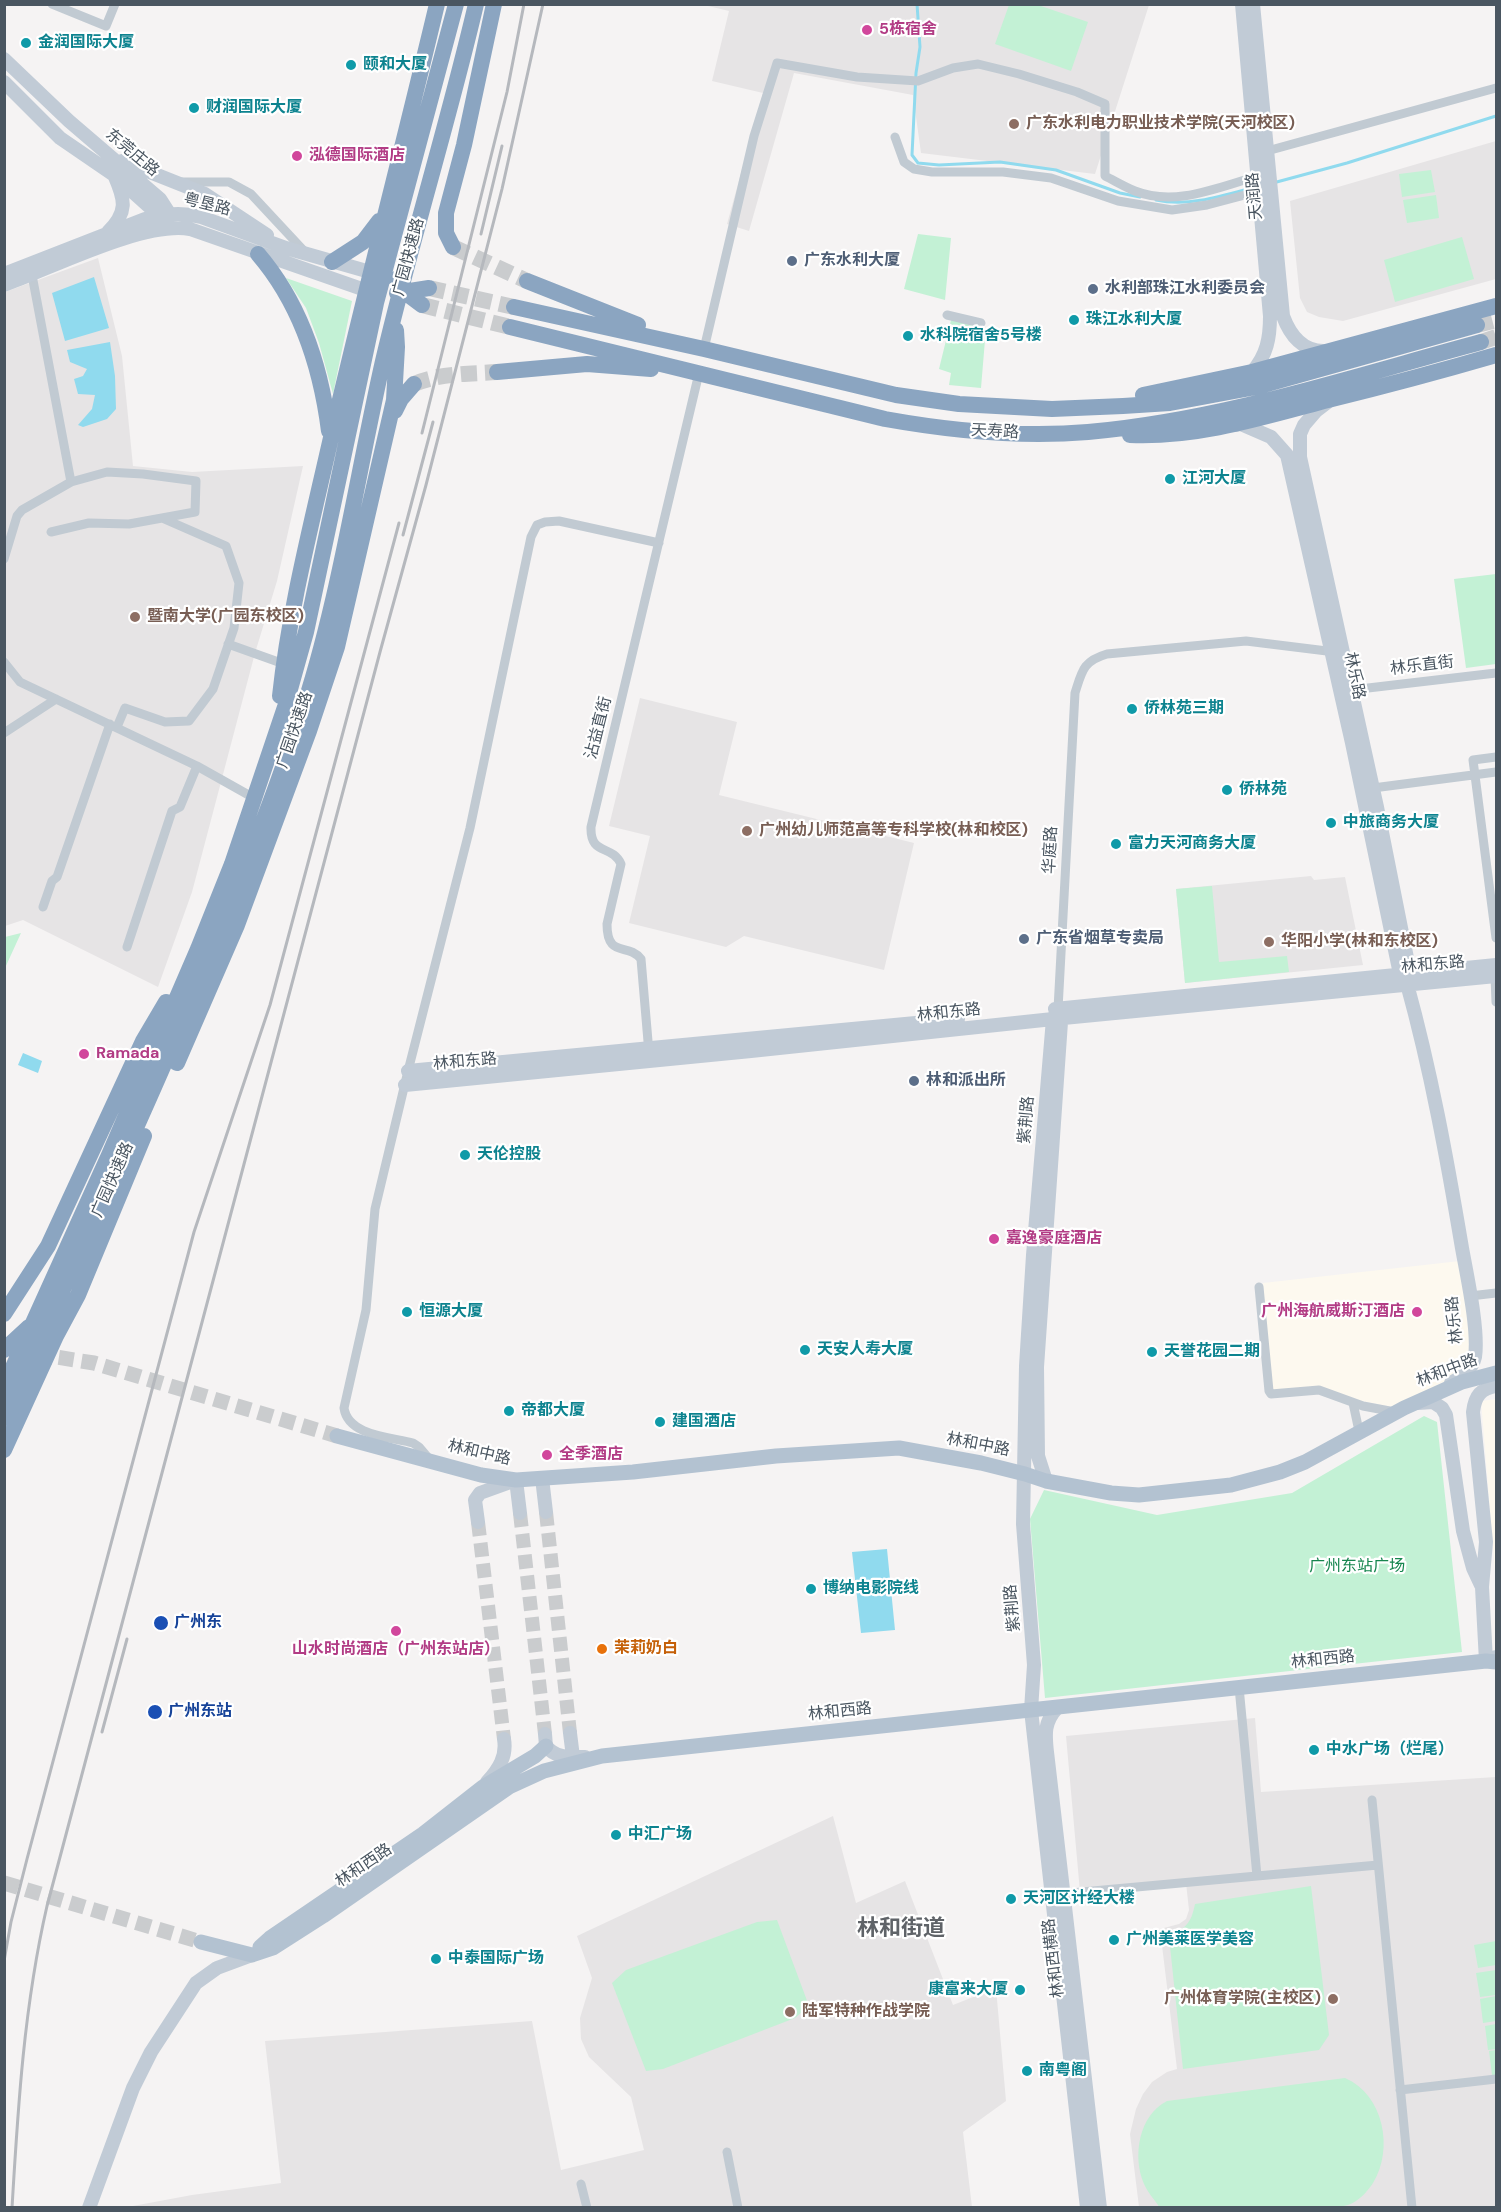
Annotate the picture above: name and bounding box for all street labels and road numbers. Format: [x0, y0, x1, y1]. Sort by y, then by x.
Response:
street label: 东莞庄路 [101, 125, 163, 181]
street label: 天润路 [1243, 171, 1267, 221]
street label: 粤垦路 [181, 190, 233, 220]
street label: 广园快速路 [389, 216, 429, 298]
street label: 天寿路 [971, 421, 1019, 443]
street label: 林乐路 [1340, 651, 1368, 701]
street label: 林乐直街 [1389, 653, 1455, 679]
street label: 广园快速路 [273, 689, 317, 771]
street label: 沾益直街 [582, 695, 616, 761]
street label: 华庭路 [1040, 826, 1062, 874]
street label: 林和东路 [1400, 953, 1466, 977]
street label: 林和东路 [916, 1000, 982, 1026]
street label: 林和东路 [432, 1050, 498, 1074]
street label: 紫荆路 [1015, 1095, 1039, 1145]
street label: 广园快速路 [88, 1140, 138, 1220]
street label: 林乐路 [1443, 1295, 1467, 1345]
street label: 林和中路 [1414, 1351, 1480, 1391]
street label: 林和中路 [945, 1429, 1011, 1461]
street label: 林和中路 [446, 1436, 512, 1470]
street label: 紫荆路 [1001, 1583, 1025, 1633]
street label: 林和西路 [1290, 1647, 1356, 1673]
street label: 林和西路 [807, 1699, 873, 1725]
street label: 林和西路 [332, 1840, 396, 1892]
street label: 林和西横路 [1040, 1917, 1068, 1999]

